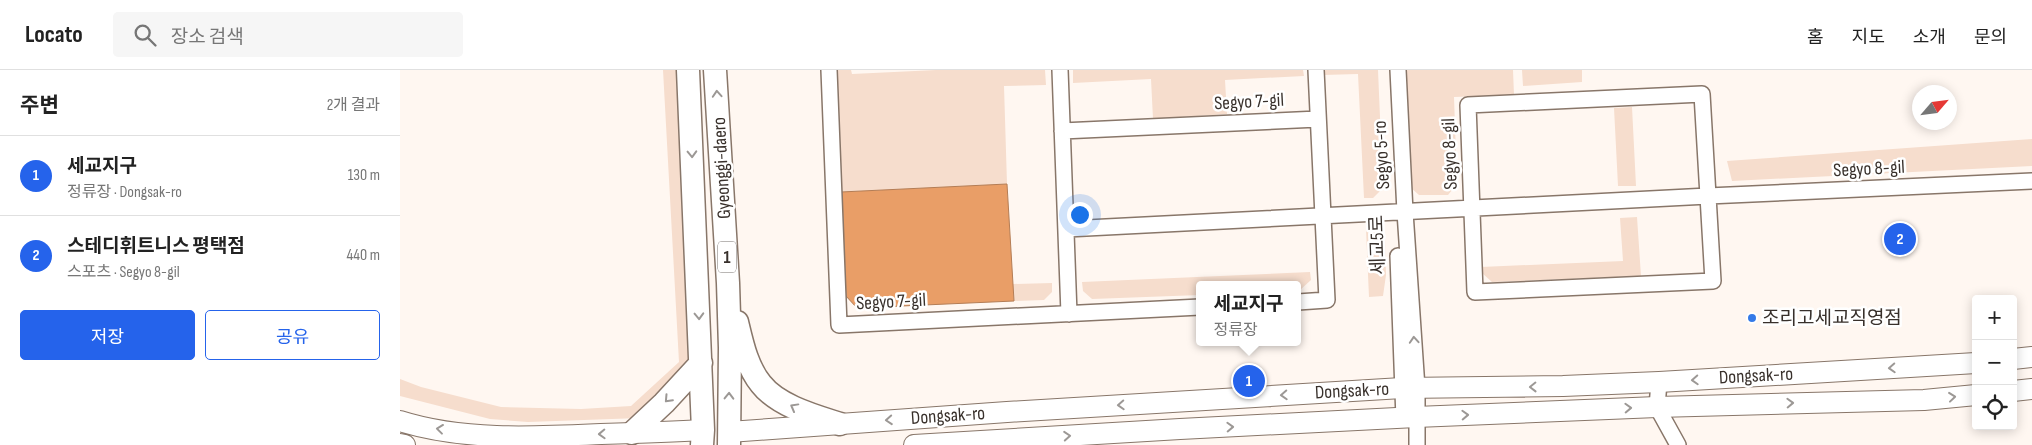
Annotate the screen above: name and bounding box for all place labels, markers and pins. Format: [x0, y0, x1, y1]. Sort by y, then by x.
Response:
pin: 2 [1884, 220, 1916, 258]
place label: 조리고세교직영점 [1762, 307, 1902, 330]
marker: 조리고세교직영점 [1746, 312, 1758, 324]
pin: 1 [1233, 362, 1265, 400]

